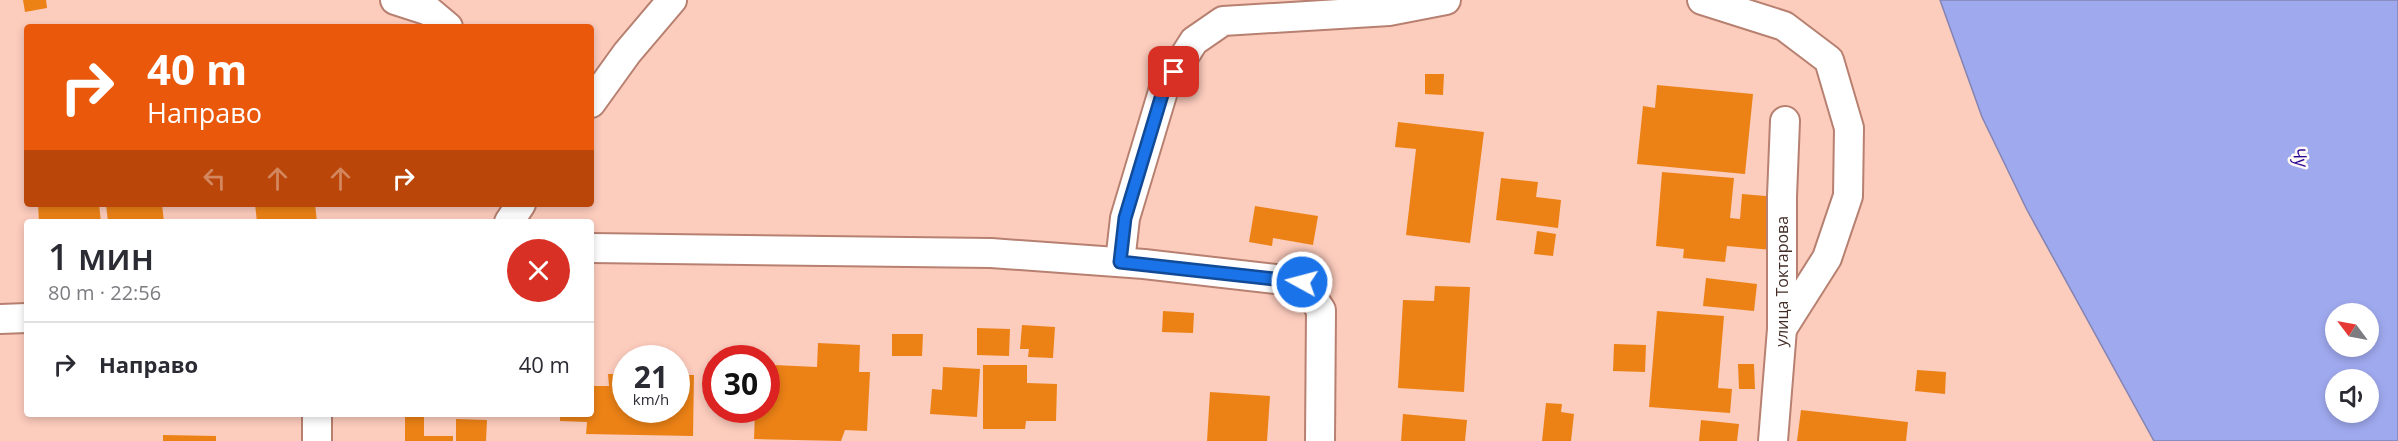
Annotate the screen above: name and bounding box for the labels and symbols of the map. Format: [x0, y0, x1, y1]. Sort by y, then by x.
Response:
pin [1148, 46, 1199, 97]
water label: Чу [2287, 145, 2315, 171]
street label: улица Токтарова [1770, 216, 1793, 348]
position arrow [1270, 250, 1334, 314]
north arrow [2325, 303, 2379, 357]
speed limit sign: 30 [702, 345, 780, 423]

